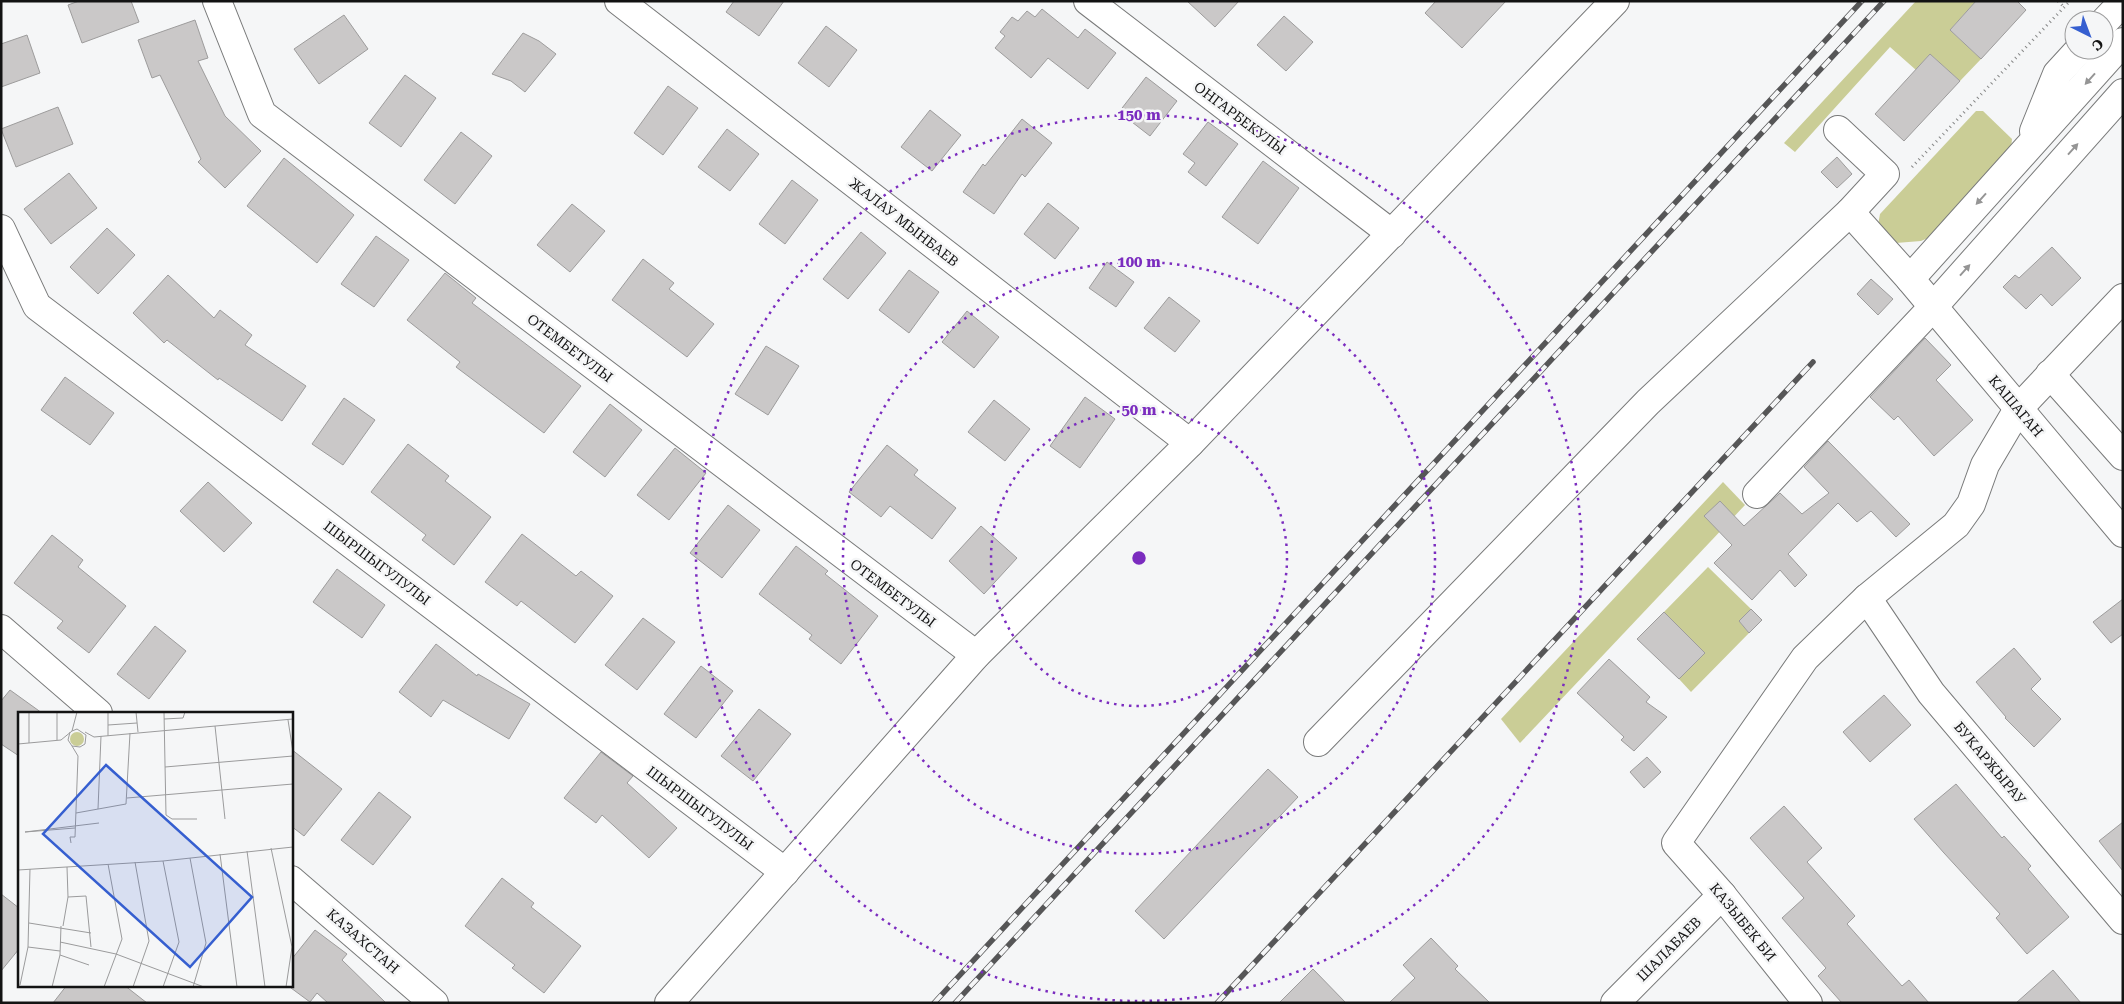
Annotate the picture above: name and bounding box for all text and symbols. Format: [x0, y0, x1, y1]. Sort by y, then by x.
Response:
north arrow [2064, 10, 2114, 60]
text: С [2089, 35, 2107, 54]
one-way arrow [2084, 72, 2096, 84]
street label: ОНГАРБЕКУЛЫ [1191, 78, 1289, 158]
text: 150 m [1117, 106, 1161, 124]
one-way arrow [2067, 143, 2079, 155]
street label: ЖАЛАУ МЫНБАЕВ [846, 174, 962, 270]
one-way arrow [1976, 193, 1987, 206]
text: 100 m [1117, 253, 1161, 271]
one-way arrow [1959, 265, 1971, 277]
street label: ОТЕМБЕТУЛЫ [524, 311, 616, 385]
street label: КАШАГАН [1986, 372, 2047, 440]
text: 50 m [1121, 401, 1157, 419]
street label: ШЫРШЫГУЛУЛЫ [321, 518, 433, 608]
centre of rings [1130, 549, 1148, 567]
street label: ОТЕМБЕТУЛЫ [847, 556, 939, 630]
inset map [18, 712, 292, 986]
street label: БУКАРЖЫРАУ [1951, 719, 2029, 808]
street label: ШЫРШЫГУЛУЛЫ [644, 763, 756, 853]
street label: КАЗЫБЕК БИ [1707, 880, 1779, 964]
street label: КАЗАХСТАН [324, 905, 403, 977]
street label: ШАЛАБАЕВ [1634, 914, 1704, 984]

